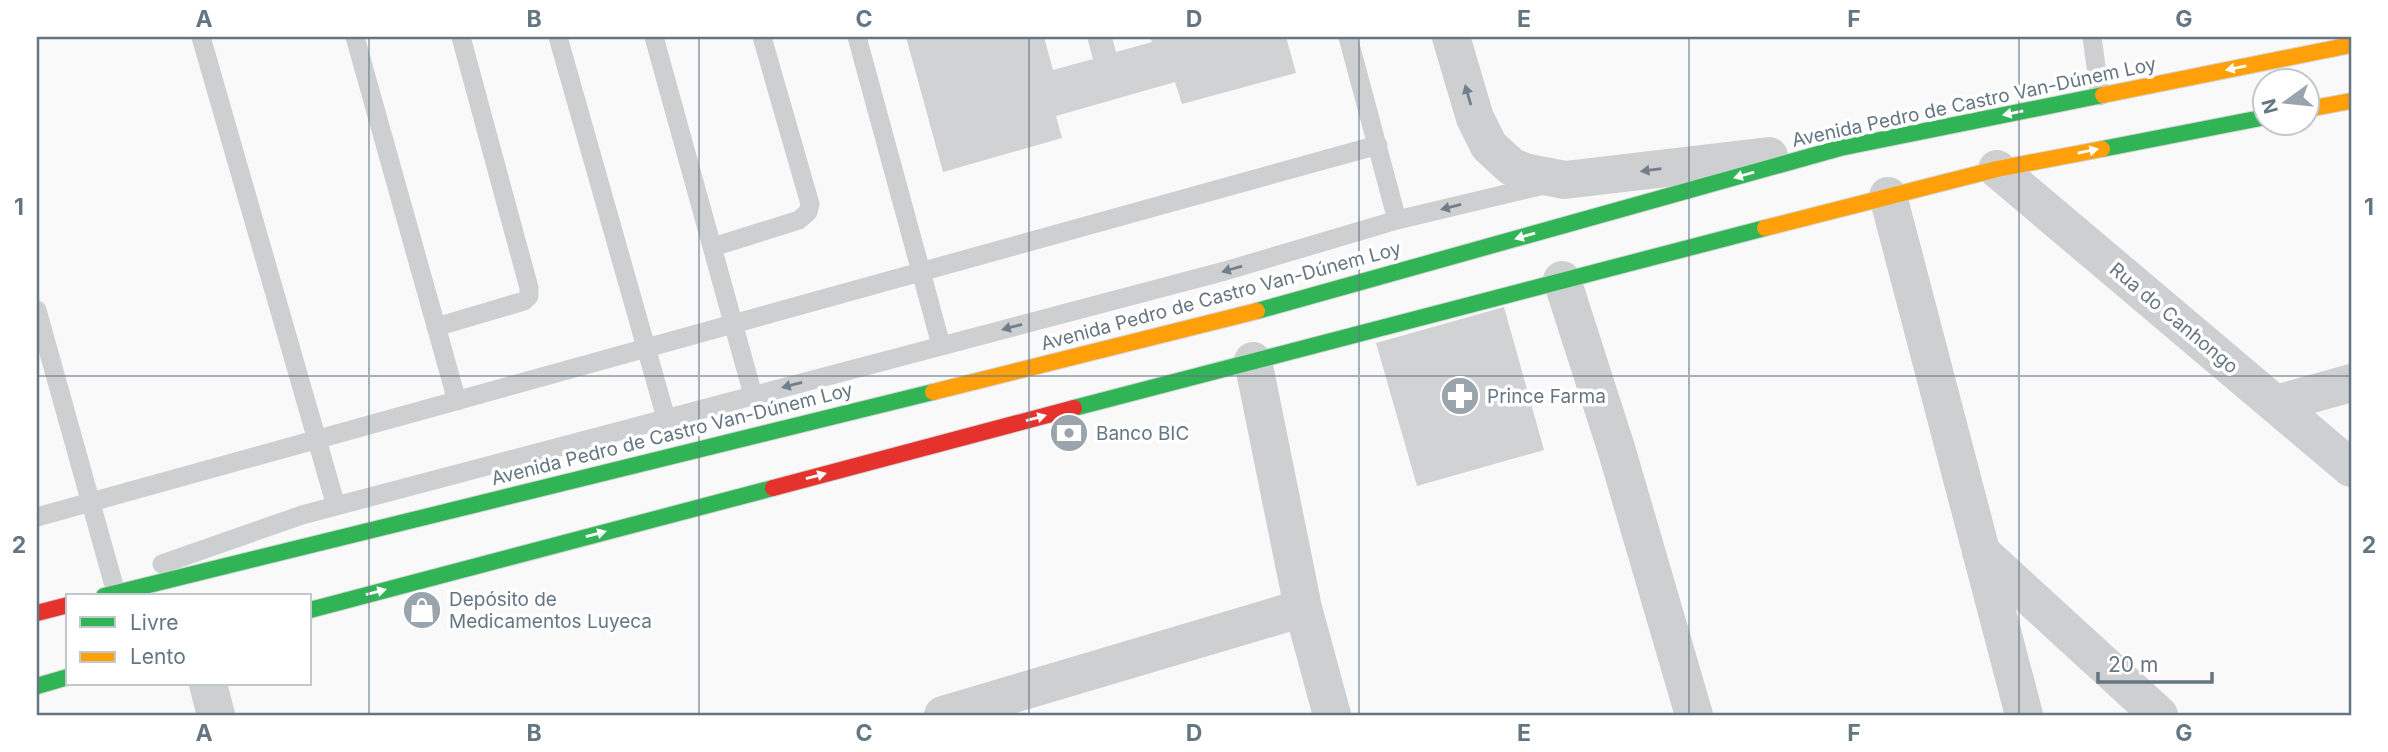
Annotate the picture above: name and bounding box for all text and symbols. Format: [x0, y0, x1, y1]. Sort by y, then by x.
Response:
text: A [195, 5, 213, 33]
text: B [526, 5, 542, 33]
text: C [855, 5, 873, 33]
text: D [1186, 5, 1202, 33]
text: E [1517, 5, 1531, 33]
text: F [1847, 5, 1861, 33]
text: G [2175, 5, 2193, 33]
street label: Avenida Pedro de Castro Van-Dúnem Loy [1790, 52, 2159, 152]
one-way arrow [2225, 63, 2247, 74]
north arrow [2252, 66, 2322, 136]
one-way arrow [1462, 84, 1473, 106]
text: N [2257, 96, 2283, 116]
one-way arrow [2002, 108, 2024, 119]
one-way arrow [2077, 146, 2099, 157]
one-way arrow [1640, 165, 1662, 176]
one-way arrow [1733, 170, 1755, 181]
text: 1 [14, 193, 24, 221]
text: 1 [2364, 193, 2374, 221]
one-way arrow [1440, 202, 1462, 213]
one-way arrow [1514, 232, 1535, 242]
street label: Avenida Pedro de Castro Van-Dúnem Loy [1038, 237, 1404, 355]
street label: Rua do Canhongo [2105, 258, 2243, 378]
one-way arrow [1221, 264, 1242, 274]
one-way arrow [1001, 322, 1023, 333]
pharmacy icon: Prince Farma [1439, 375, 1481, 417]
street label: Avenida Pedro de Castro Van-Dúnem Loy [489, 378, 856, 490]
one-way arrow [781, 380, 802, 390]
place label: Prince Farma [1487, 385, 1606, 408]
one-way arrow [1025, 412, 1047, 423]
bank icon: Banco BIC [1048, 412, 1090, 454]
place label: Banco BIC [1096, 422, 1189, 445]
one-way arrow [805, 470, 827, 481]
one-way arrow [585, 528, 607, 539]
text: 2 [12, 531, 26, 559]
text: 2 [2362, 531, 2376, 559]
one-way arrow [365, 586, 387, 597]
place label: Depósito de Medicamentos Luyeca [449, 588, 652, 633]
shop icon: Depósito de Medicamentos Luyeca [401, 589, 443, 631]
legend [66, 594, 312, 686]
text: Livre [130, 610, 179, 635]
scale bar [2098, 640, 2211, 684]
text: Lento [130, 644, 186, 669]
text: 20 m [2108, 652, 2158, 677]
text: A [195, 719, 213, 747]
text: B [526, 719, 542, 747]
text: C [855, 719, 873, 747]
text: D [1186, 719, 1202, 747]
text: E [1517, 719, 1531, 747]
text: F [1847, 719, 1861, 747]
text: G [2175, 719, 2193, 747]

